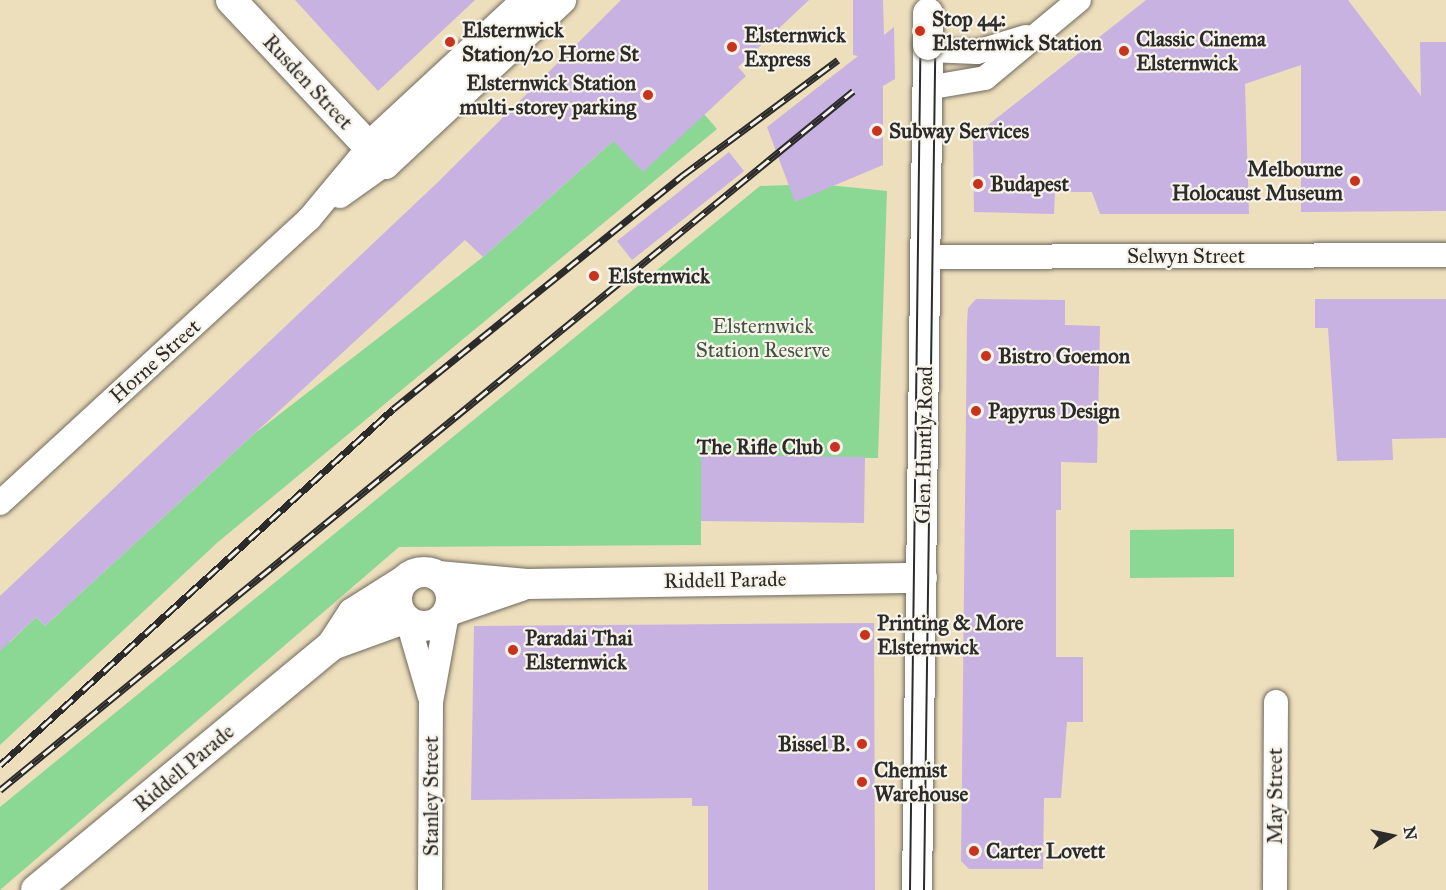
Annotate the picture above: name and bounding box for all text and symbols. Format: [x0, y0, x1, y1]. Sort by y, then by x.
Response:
place label: Stop 44: Elsternwick Station [932, 6, 1102, 56]
place label: Elsternwick Station/20 Horne St [462, 17, 639, 67]
place label: Elsternwick Express [744, 22, 846, 72]
marker: Stop 44: Elsternwick Station [913, 24, 927, 38]
place label: Classic Cinema Elsternwick [1136, 26, 1266, 76]
street label: Rusden Street [258, 29, 358, 135]
marker: Elsternwick Station/20 Horne St [443, 35, 457, 49]
marker: Elsternwick Express [725, 40, 739, 54]
marker: Classic Cinema Elsternwick [1117, 44, 1131, 58]
place label: Elsternwick Station multi-storey parking [460, 70, 636, 120]
marker: Elsternwick Station multi-storey parking [641, 88, 655, 102]
place label: Subway Services [889, 118, 1029, 144]
marker: Subway Services [870, 124, 884, 138]
place label: Melbourne Holocaust Museum [1172, 156, 1343, 206]
place label: Budapest [990, 171, 1069, 197]
marker: Melbourne Holocaust Museum [1348, 174, 1362, 188]
marker: Budapest [971, 177, 985, 191]
street label: Selwyn Street [1127, 243, 1245, 269]
place label: Elsternwick [608, 263, 710, 289]
marker: Elsternwick [585, 267, 603, 285]
park label: Elsternwick Station Reserve [696, 313, 830, 363]
street label: Horne Street [104, 314, 206, 408]
place label: Bistro Goemon [998, 343, 1130, 369]
marker: Bistro Goemon [979, 349, 993, 363]
street label: Glen Huntly Road [910, 366, 938, 524]
place label: Papyrus Design [988, 398, 1120, 424]
marker: Papyrus Design [969, 404, 983, 418]
place label: The Rifle Club [697, 434, 823, 460]
marker: The Rifle Club [828, 440, 842, 454]
street label: Riddell Parade [663, 566, 787, 594]
place label: Printing & More Elsternwick [877, 610, 1024, 660]
place label: Paradai Thai Elsternwick [525, 625, 633, 675]
marker: Printing & More Elsternwick [858, 628, 872, 642]
marker: Paradai Thai Elsternwick [506, 643, 520, 657]
street label: Riddell Parade [129, 719, 239, 817]
place label: Bissel B. [778, 731, 850, 757]
street label: Stanley Street [418, 736, 444, 856]
marker: Bissel B. [855, 737, 869, 751]
street label: May Street [1262, 748, 1288, 844]
place label: Chemist Warehouse [874, 757, 968, 807]
marker: Chemist Warehouse [855, 775, 869, 789]
north arrow [1362, 806, 1422, 866]
text: N [1400, 825, 1421, 841]
place label: Carter Lovett [986, 838, 1105, 864]
marker: Carter Lovett [967, 844, 981, 858]

